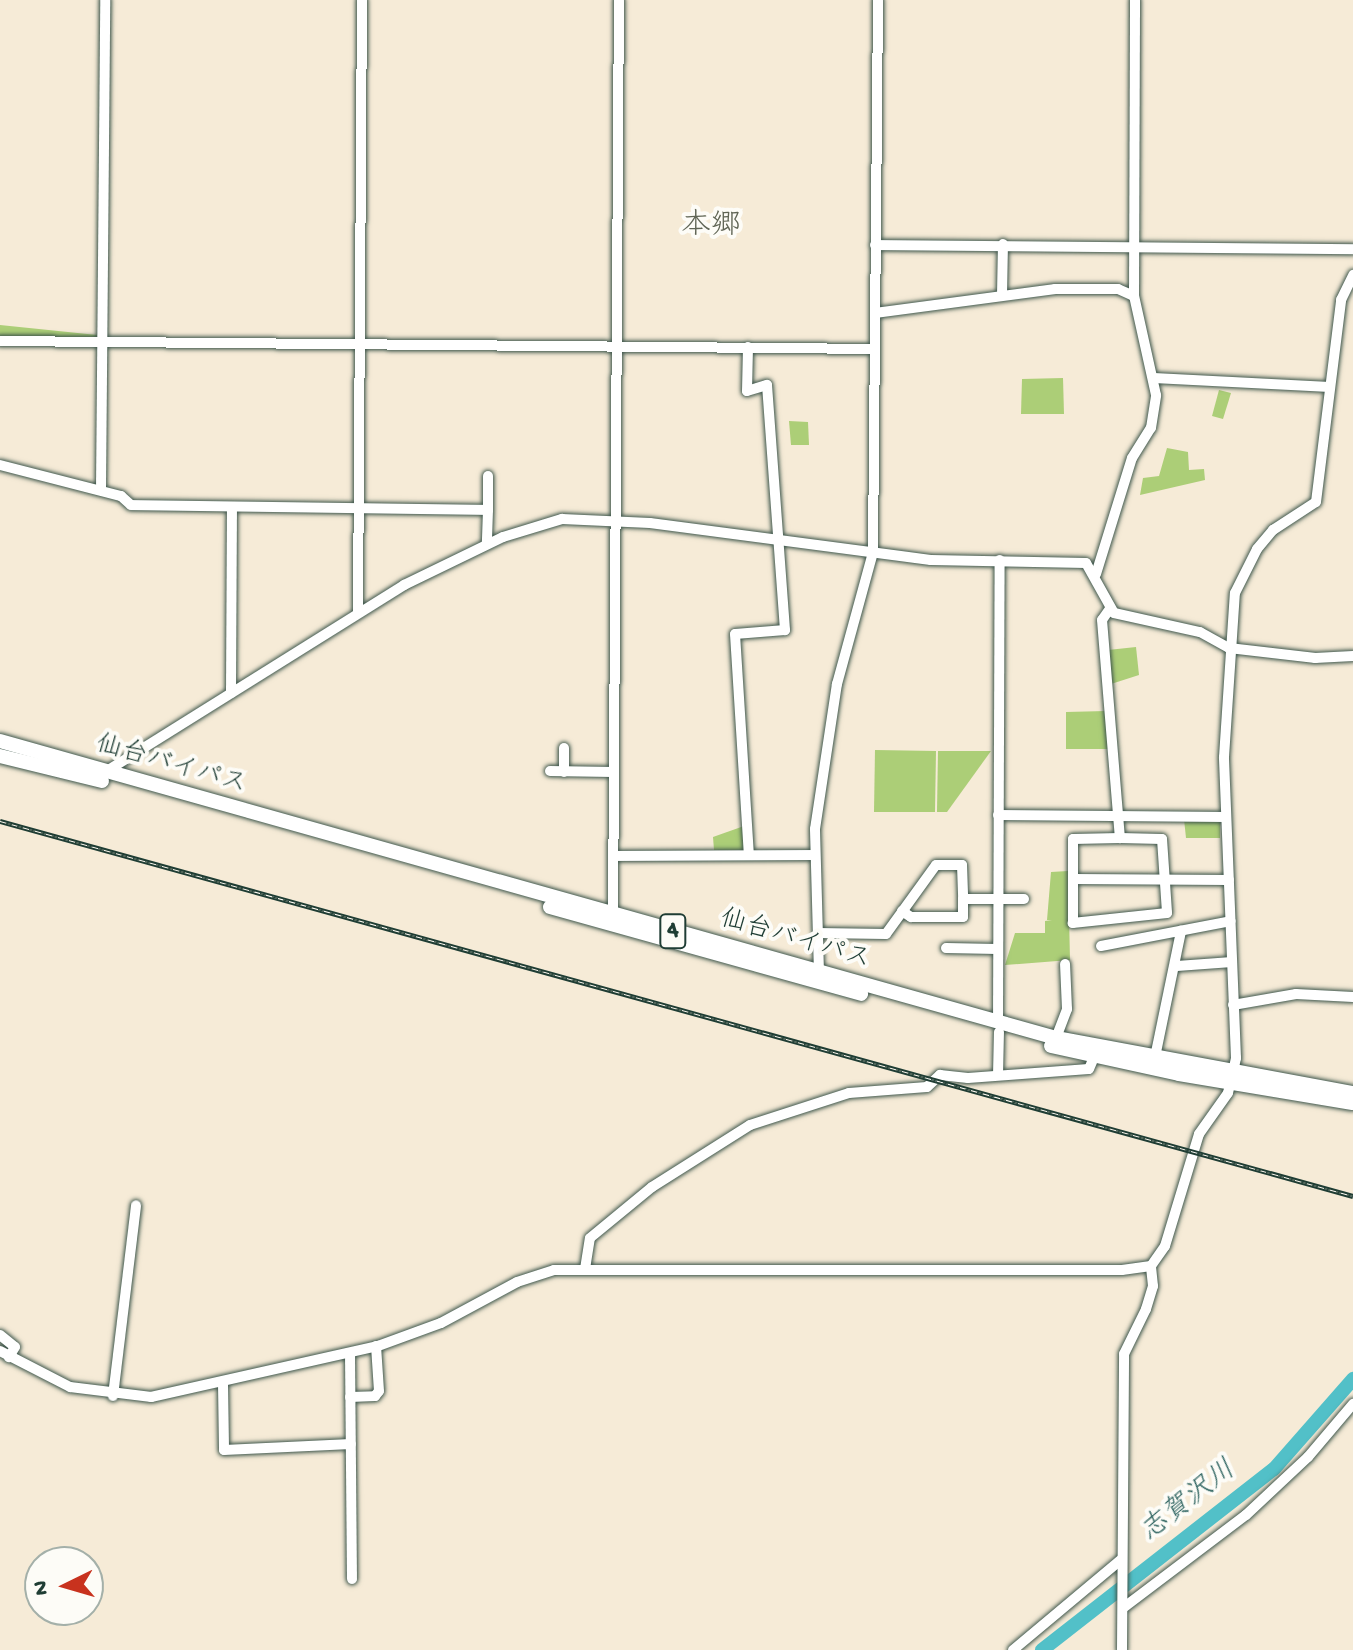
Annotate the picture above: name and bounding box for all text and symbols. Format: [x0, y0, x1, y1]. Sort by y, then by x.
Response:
district label: 本郷 [681, 210, 741, 246]
street label: 仙台バイパス [92, 730, 250, 802]
street label: 仙台バイパス [716, 905, 874, 977]
road number: 4 [659, 911, 687, 951]
water label: 志賀沢川 [1135, 1454, 1243, 1550]
north arrow [24, 1546, 104, 1626]
text: N [29, 1580, 56, 1596]

